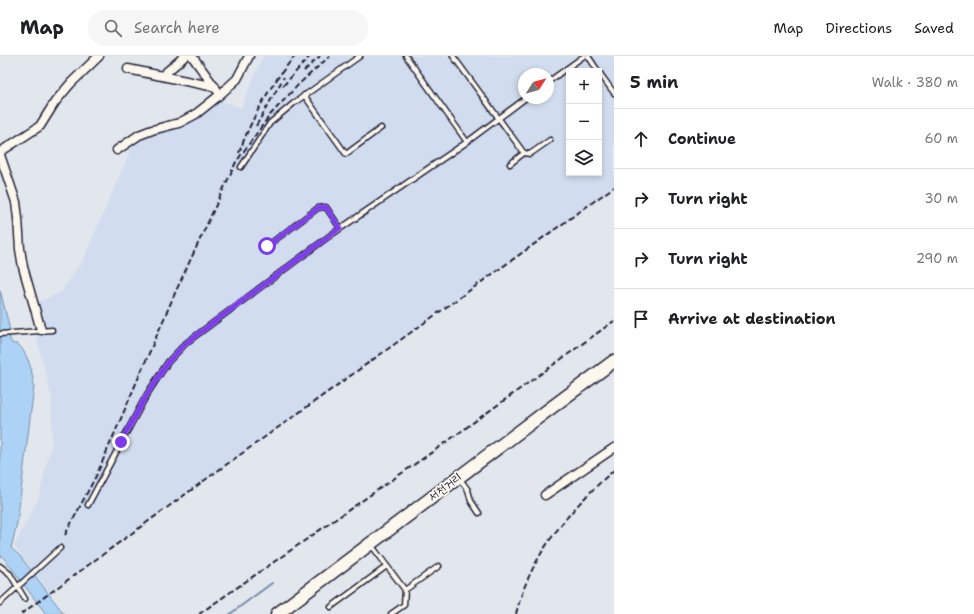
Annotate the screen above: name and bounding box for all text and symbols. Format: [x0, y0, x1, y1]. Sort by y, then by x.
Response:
search box [88, 10, 368, 46]
text: Map [20, 15, 64, 40]
icon: search [102, 17, 124, 39]
text: Search here [134, 18, 220, 38]
text: Map [774, 19, 804, 37]
text: Directions [826, 19, 892, 37]
text: Saved [914, 19, 954, 37]
north arrow [518, 68, 554, 104]
map controls [566, 68, 602, 176]
button: + [566, 68, 602, 104]
text: 5 min [630, 71, 678, 93]
text: Walk · 380 m [872, 74, 958, 91]
button: − [566, 104, 602, 140]
icon: ahead [630, 128, 652, 150]
text: Continue [668, 129, 736, 149]
text: 60 m [925, 130, 958, 147]
button: layers [566, 140, 602, 176]
icon: right [630, 188, 652, 210]
text: Turn right [668, 189, 748, 209]
text: 30 m [924, 190, 958, 207]
route start [258, 237, 276, 255]
icon: right [630, 248, 652, 270]
text: Turn right [668, 249, 748, 269]
text: 290 m [916, 250, 958, 267]
icon: arrive [630, 308, 652, 330]
text: Arrive at destination [668, 309, 836, 329]
route end [112, 433, 130, 451]
street label: 서천거리 [425, 469, 465, 505]

